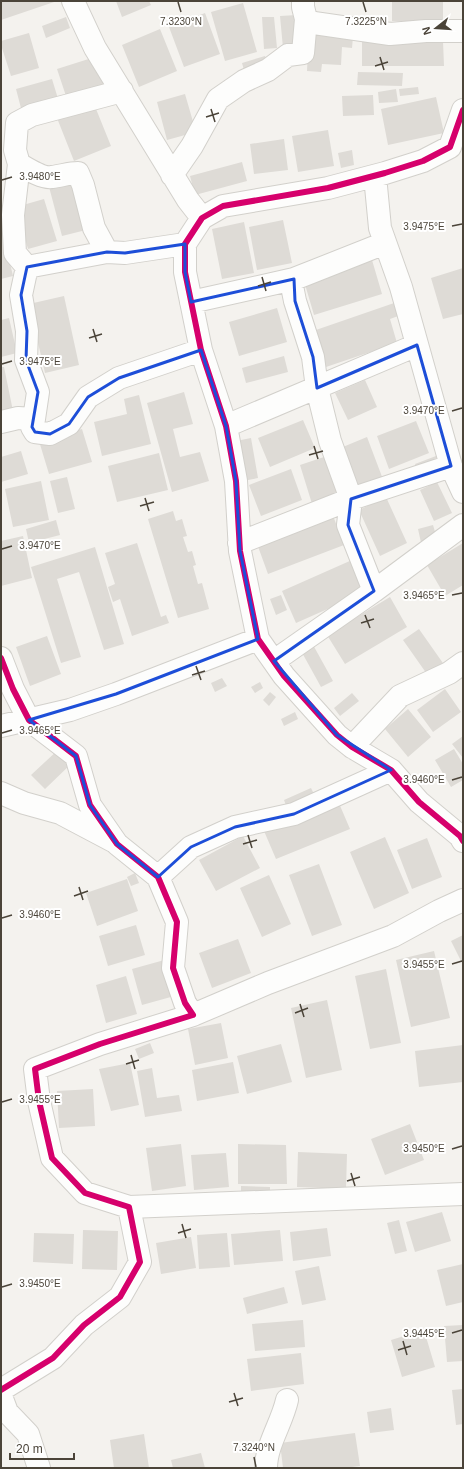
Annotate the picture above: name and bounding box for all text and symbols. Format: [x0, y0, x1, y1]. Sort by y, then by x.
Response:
north arrow [416, 8, 456, 48]
text: 7.3230°N [160, 16, 202, 27]
text: 7.3225°N [345, 16, 387, 27]
text: N [420, 25, 433, 36]
text: 3.9480°E [19, 171, 61, 182]
text: 3.9475°E [403, 221, 445, 232]
text: 3.9475°E [19, 356, 61, 367]
text: 3.9470°E [403, 405, 445, 416]
text: 3.9470°E [19, 540, 61, 551]
text: 3.9465°E [403, 590, 445, 601]
text: 3.9465°E [19, 725, 61, 736]
text: 3.9460°E [403, 774, 445, 785]
text: 3.9460°E [19, 909, 61, 920]
text: 3.9455°E [403, 959, 445, 970]
text: 3.9455°E [19, 1094, 61, 1105]
text: 3.9450°E [403, 1143, 445, 1154]
text: 3.9450°E [19, 1278, 61, 1289]
text: 3.9445°E [403, 1328, 445, 1339]
scale bar [10, 1435, 74, 1461]
text: 20 m [16, 1442, 43, 1456]
text: 7.3240°N [233, 1442, 275, 1453]

